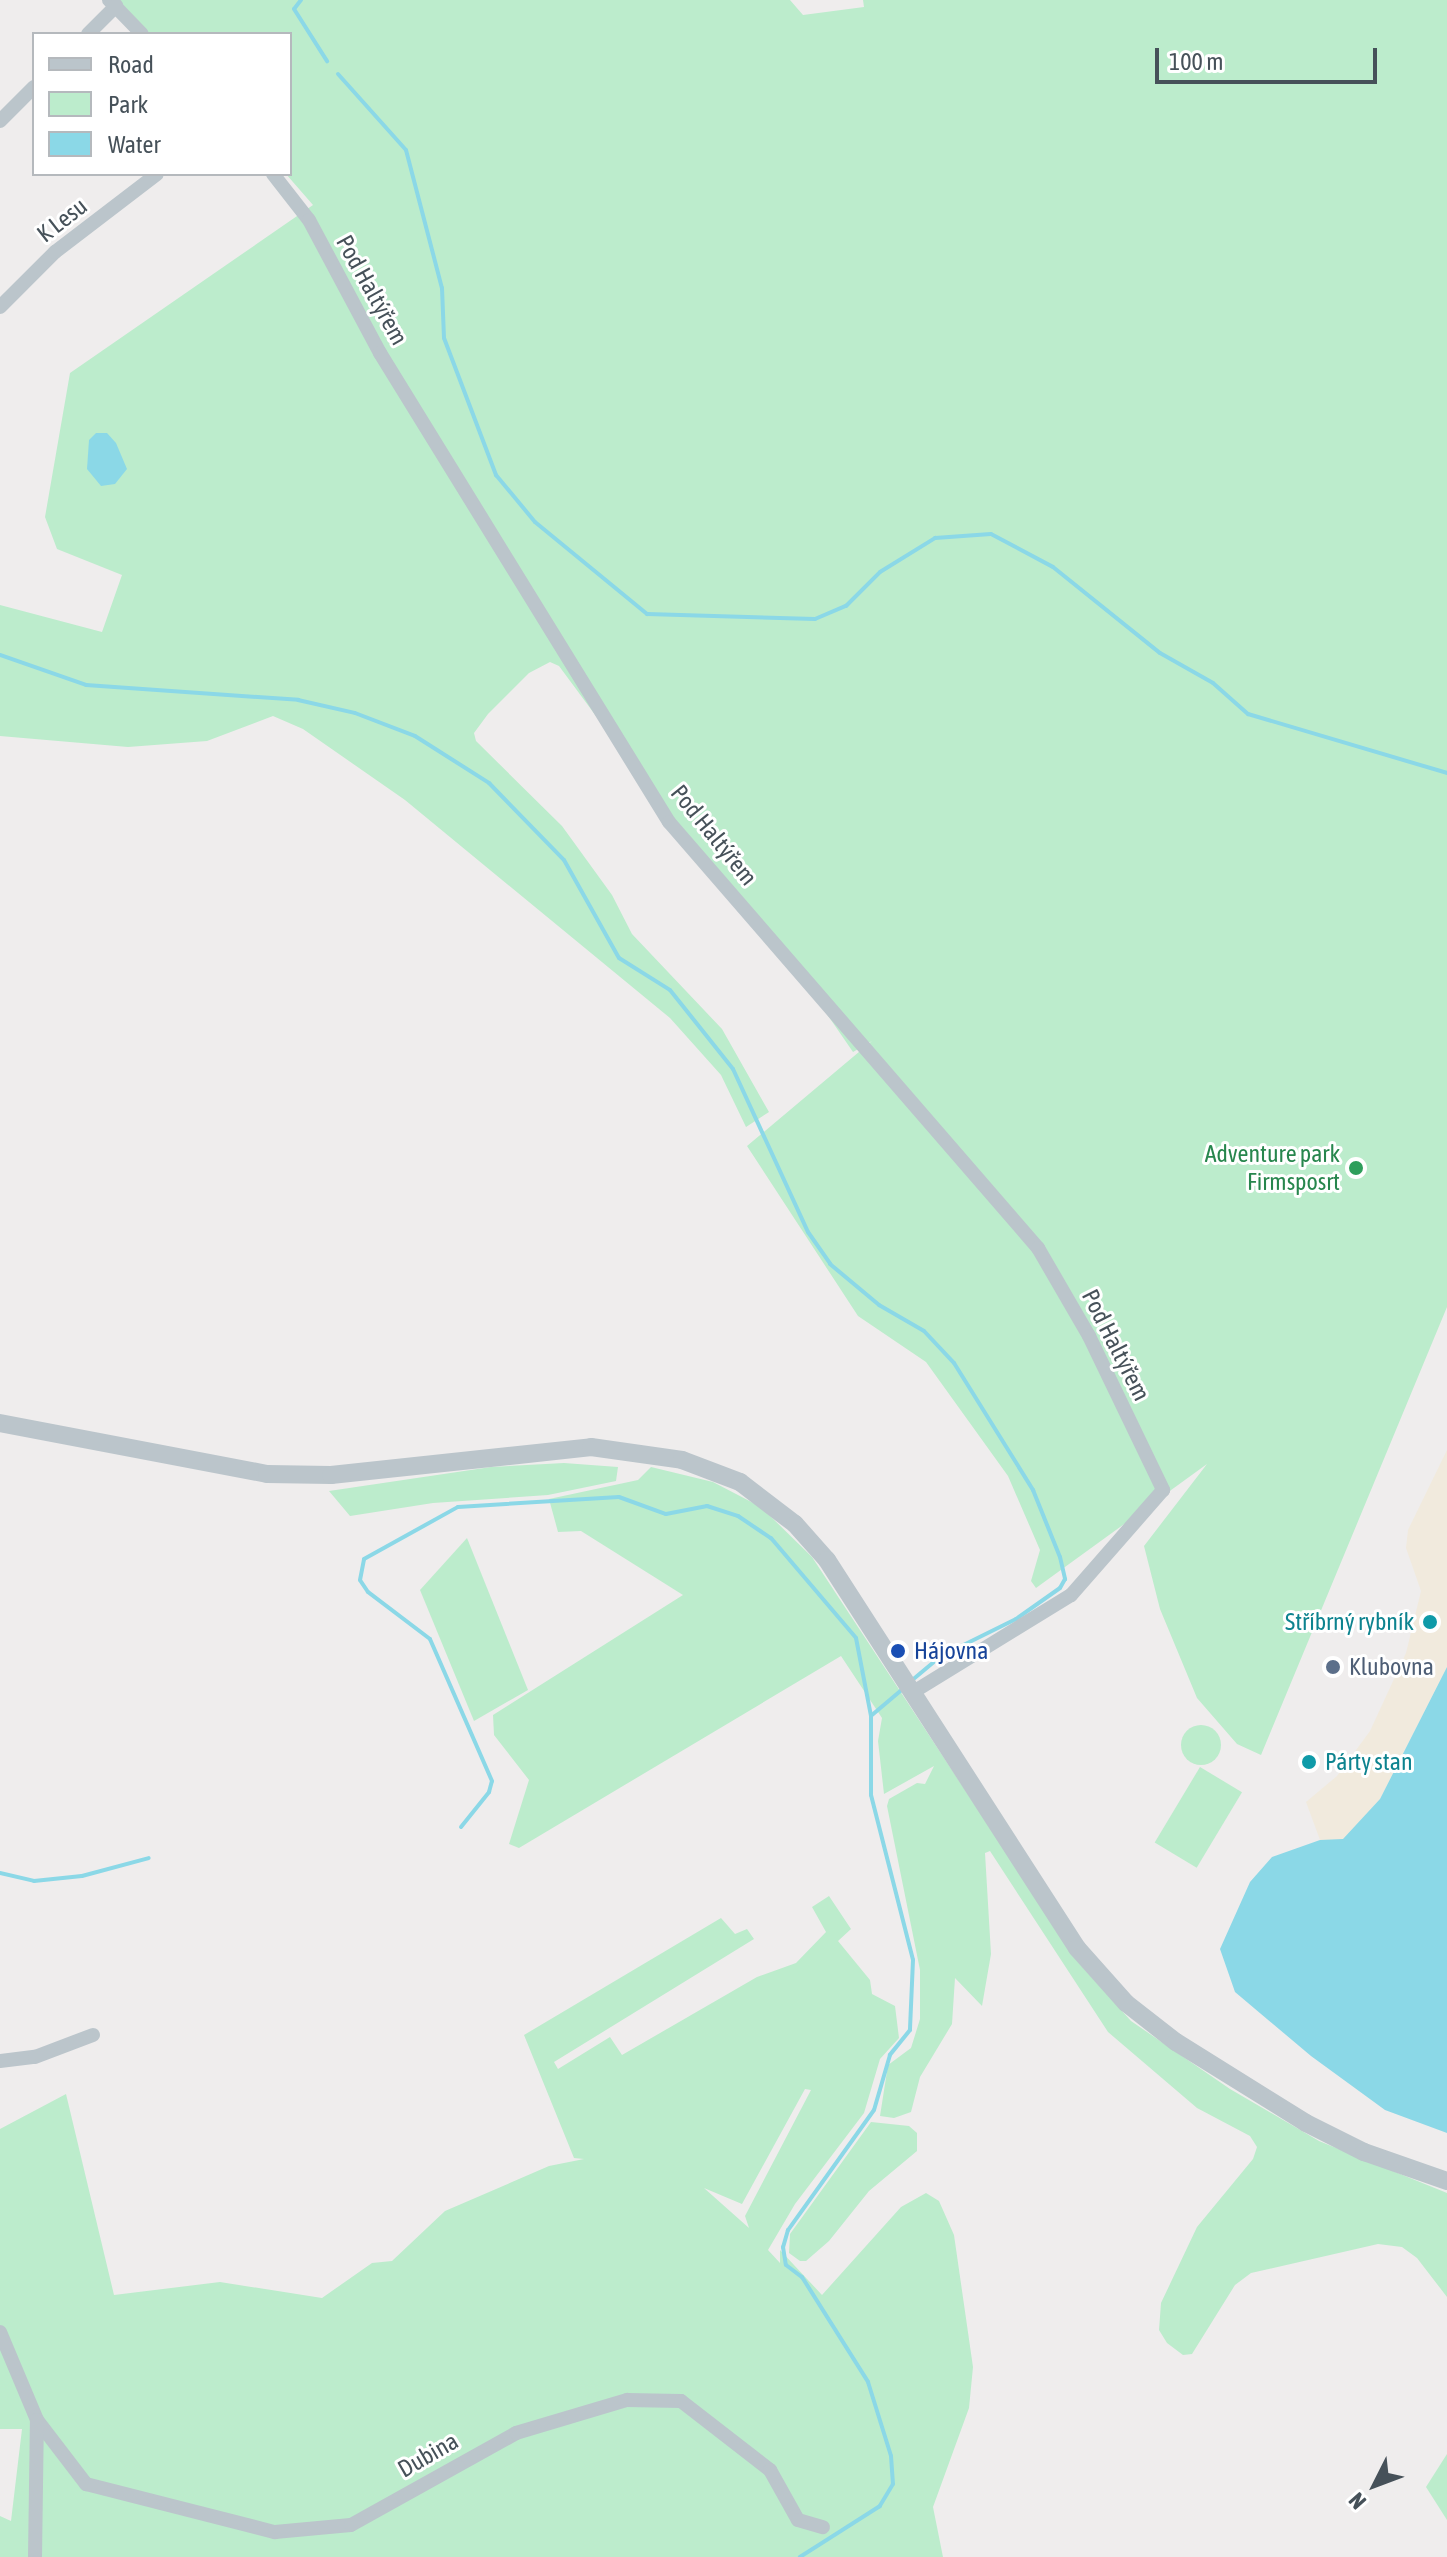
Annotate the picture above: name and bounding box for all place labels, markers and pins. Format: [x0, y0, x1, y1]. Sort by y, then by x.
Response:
place label: Adventure park Firmsposrt [1205, 1140, 1340, 1196]
marker: Adventure park Firmsposrt [1347, 1159, 1365, 1177]
place label: Stříbrný rybník [1285, 1608, 1414, 1636]
marker: Stříbrný rybník [1421, 1613, 1439, 1631]
place label: Hájovna [914, 1637, 988, 1665]
marker: Hájovna [889, 1642, 907, 1660]
place label: Klubovna [1349, 1653, 1434, 1681]
marker: Klubovna [1324, 1658, 1342, 1676]
place label: Párty stan [1325, 1748, 1413, 1776]
marker: Párty stan [1300, 1753, 1318, 1771]

